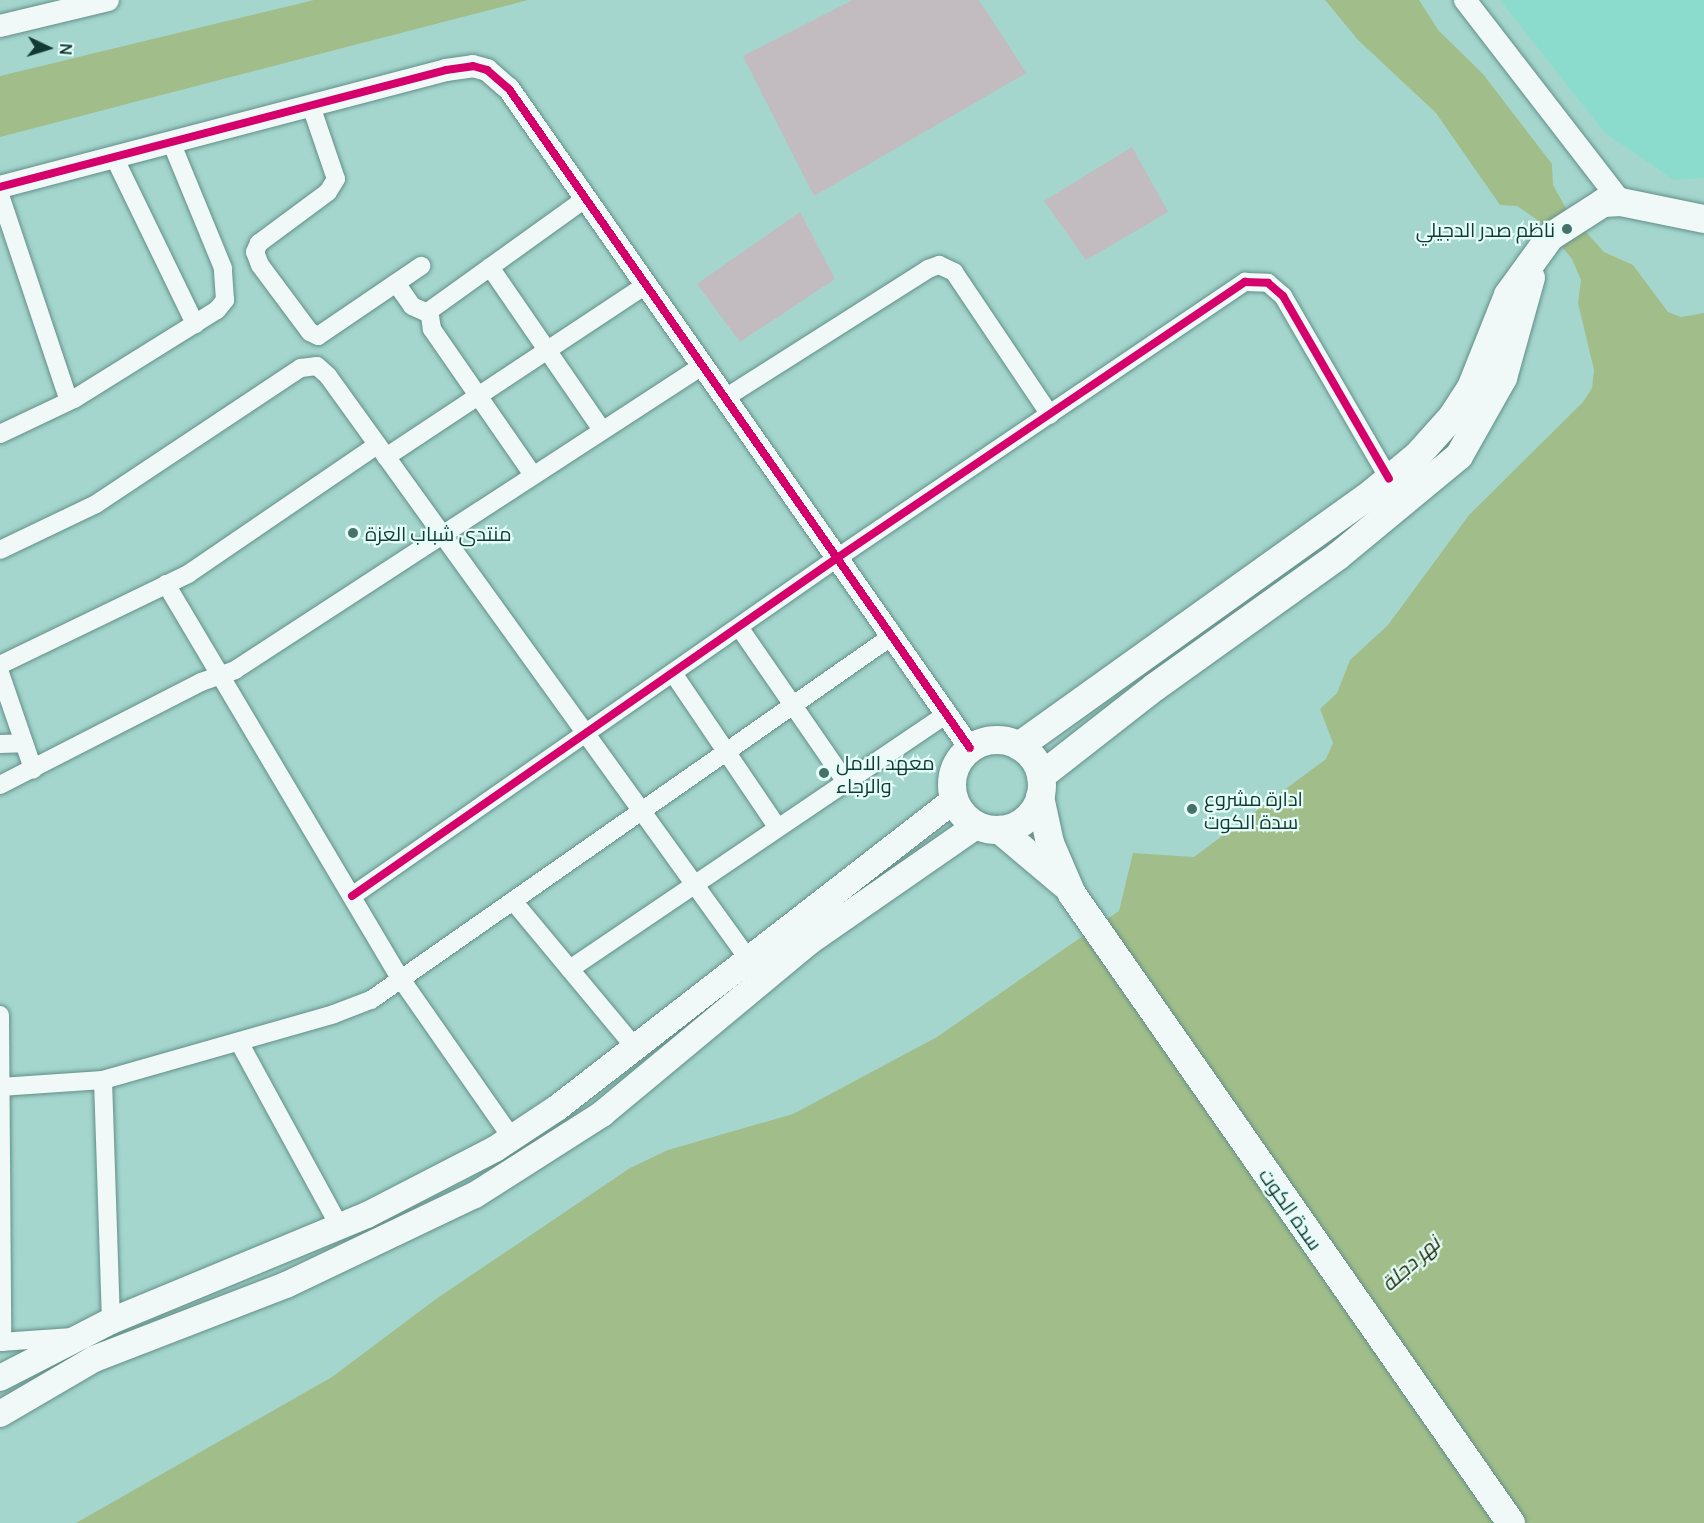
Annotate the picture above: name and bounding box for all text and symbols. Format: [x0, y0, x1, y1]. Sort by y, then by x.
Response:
north arrow [18, 18, 78, 78]
text: N [55, 43, 77, 56]
place label: ناظم صدر الدجيلي [1416, 217, 1555, 241]
marker: ناظم صدر الدجيلي [1560, 222, 1574, 236]
place label: منتدى شباب العزة [365, 521, 512, 545]
marker: منتدى شباب العزة [346, 526, 360, 540]
place label: معهد الامل والرجاء [836, 750, 935, 797]
marker: معهد الامل والرجاء [817, 766, 831, 780]
place label: ادارة مشروع سدة الكوت [1204, 786, 1303, 833]
marker: ادارة مشروع سدة الكوت [1185, 802, 1199, 816]
street label: سدة الكوت [1254, 1163, 1328, 1255]
water label: نهر دجلة [1375, 1230, 1445, 1296]

